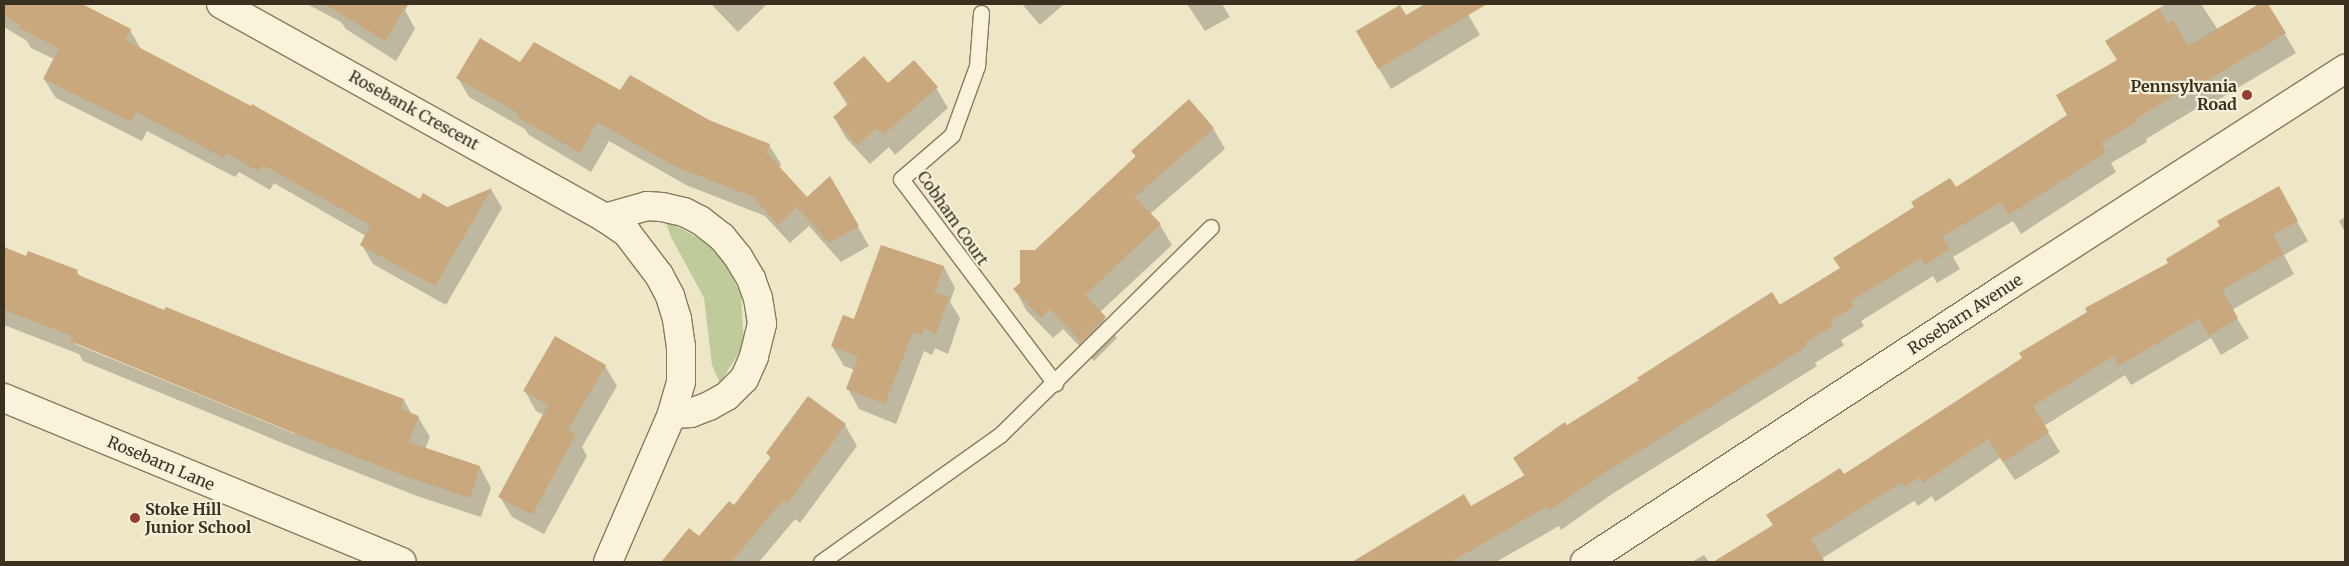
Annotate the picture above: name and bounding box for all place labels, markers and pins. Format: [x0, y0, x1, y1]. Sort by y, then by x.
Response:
place label: Pennsylvania Road [2131, 76, 2237, 114]
marker: Pennsylvania Road [2241, 89, 2253, 101]
place label: Stoke Hill Junior School [145, 499, 251, 537]
marker: Stoke Hill Junior School [129, 512, 141, 524]

